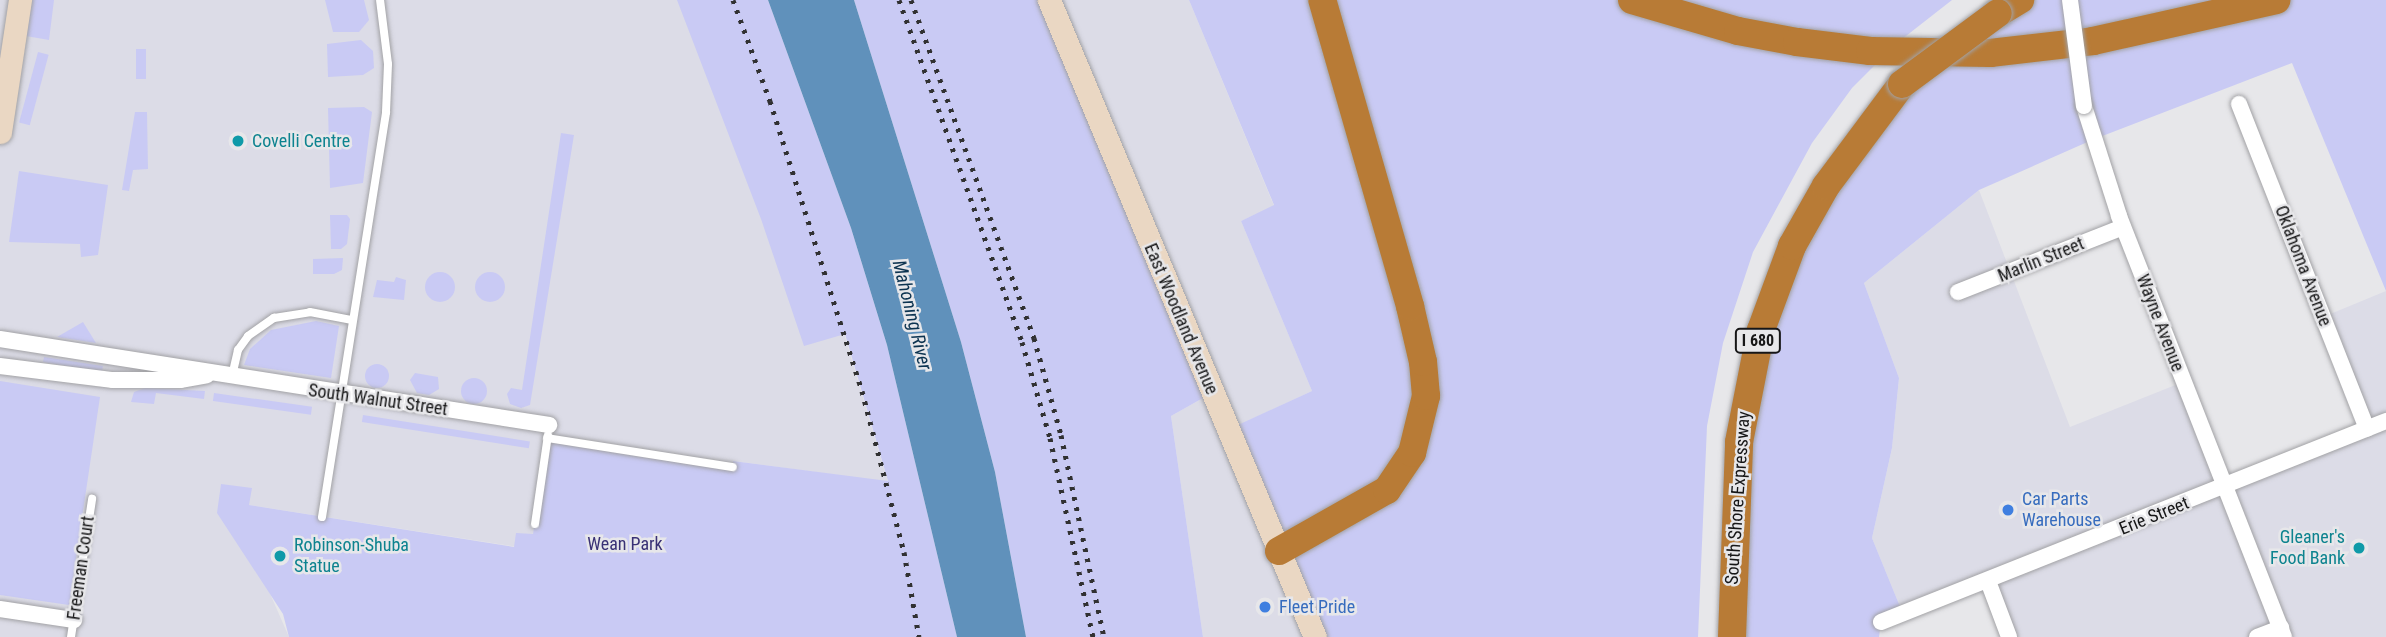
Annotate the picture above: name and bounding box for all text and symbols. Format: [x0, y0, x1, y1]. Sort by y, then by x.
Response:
place label: Covelli Centre [252, 130, 350, 152]
marker: Covelli Centre [230, 133, 246, 149]
street label: Oklahoma Avenue [2270, 203, 2336, 329]
street label: Marlin Street [1995, 233, 2087, 287]
street label: East Woodland Avenue [1139, 240, 1223, 398]
water label: Mahoning River [887, 258, 937, 372]
street label: Wayne Avenue [2132, 271, 2188, 375]
road number: I 680 [1734, 328, 1782, 354]
street label: South Walnut Street [307, 380, 449, 420]
street label: South Shore Expressway [1721, 411, 1755, 585]
place label: Car Parts Warehouse [2022, 489, 2101, 532]
street label: Erie Street [2116, 492, 2192, 540]
marker: Car Parts Warehouse [2000, 502, 2016, 518]
street label: Freeman Court [63, 515, 99, 621]
place label: Gleaner's Food Bank [2270, 527, 2345, 570]
park label: Wean Park [587, 533, 663, 555]
place label: Robinson-Shuba Statue [294, 535, 409, 578]
marker: Gleaner's Food Bank [2351, 540, 2367, 556]
marker: Robinson-Shuba Statue [272, 548, 288, 564]
place label: Fleet Pride [1279, 596, 1355, 618]
marker: Fleet Pride [1257, 599, 1273, 615]

